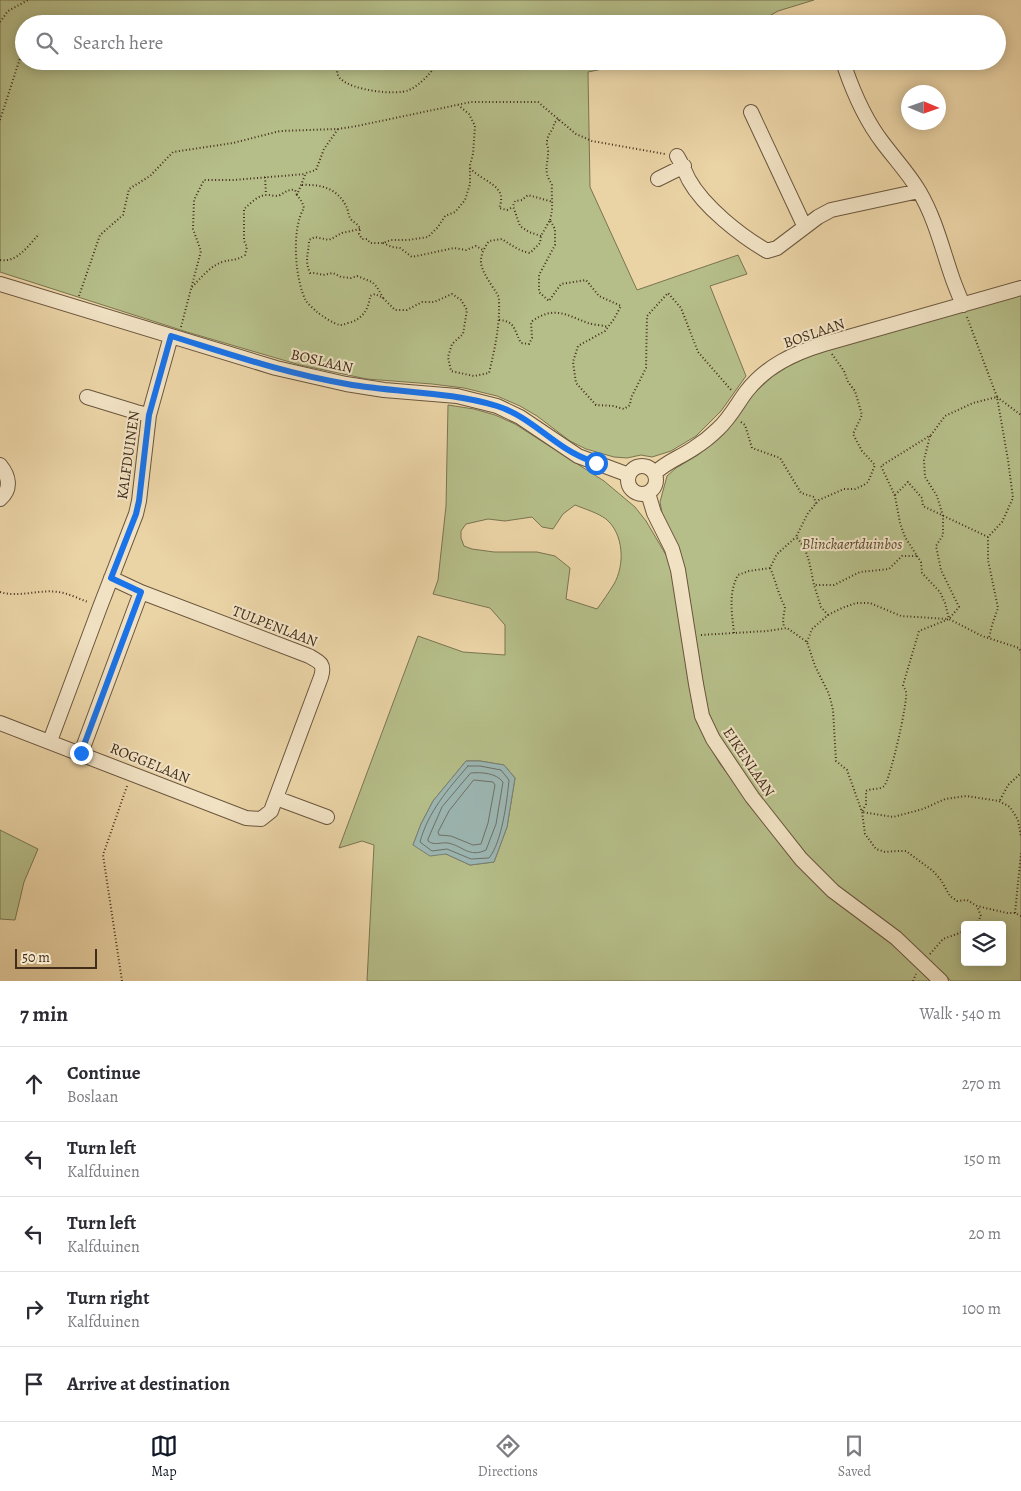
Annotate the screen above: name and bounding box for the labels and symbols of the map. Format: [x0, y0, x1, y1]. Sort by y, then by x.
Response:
north arrow [901, 85, 946, 130]
street label: BOSLAAN [781, 313, 848, 353]
street label: BOSLAAN [289, 344, 355, 378]
street label: KALFDUINEN [112, 409, 144, 501]
route start [585, 452, 608, 475]
park label: Blinckaertduinbos [802, 534, 902, 554]
street label: TULPENLAAN [229, 601, 321, 652]
street label: EIKENLAAN [718, 723, 780, 801]
street label: ROGGELAAN [107, 738, 193, 788]
route end [70, 742, 93, 765]
scale bar [15, 946, 98, 969]

